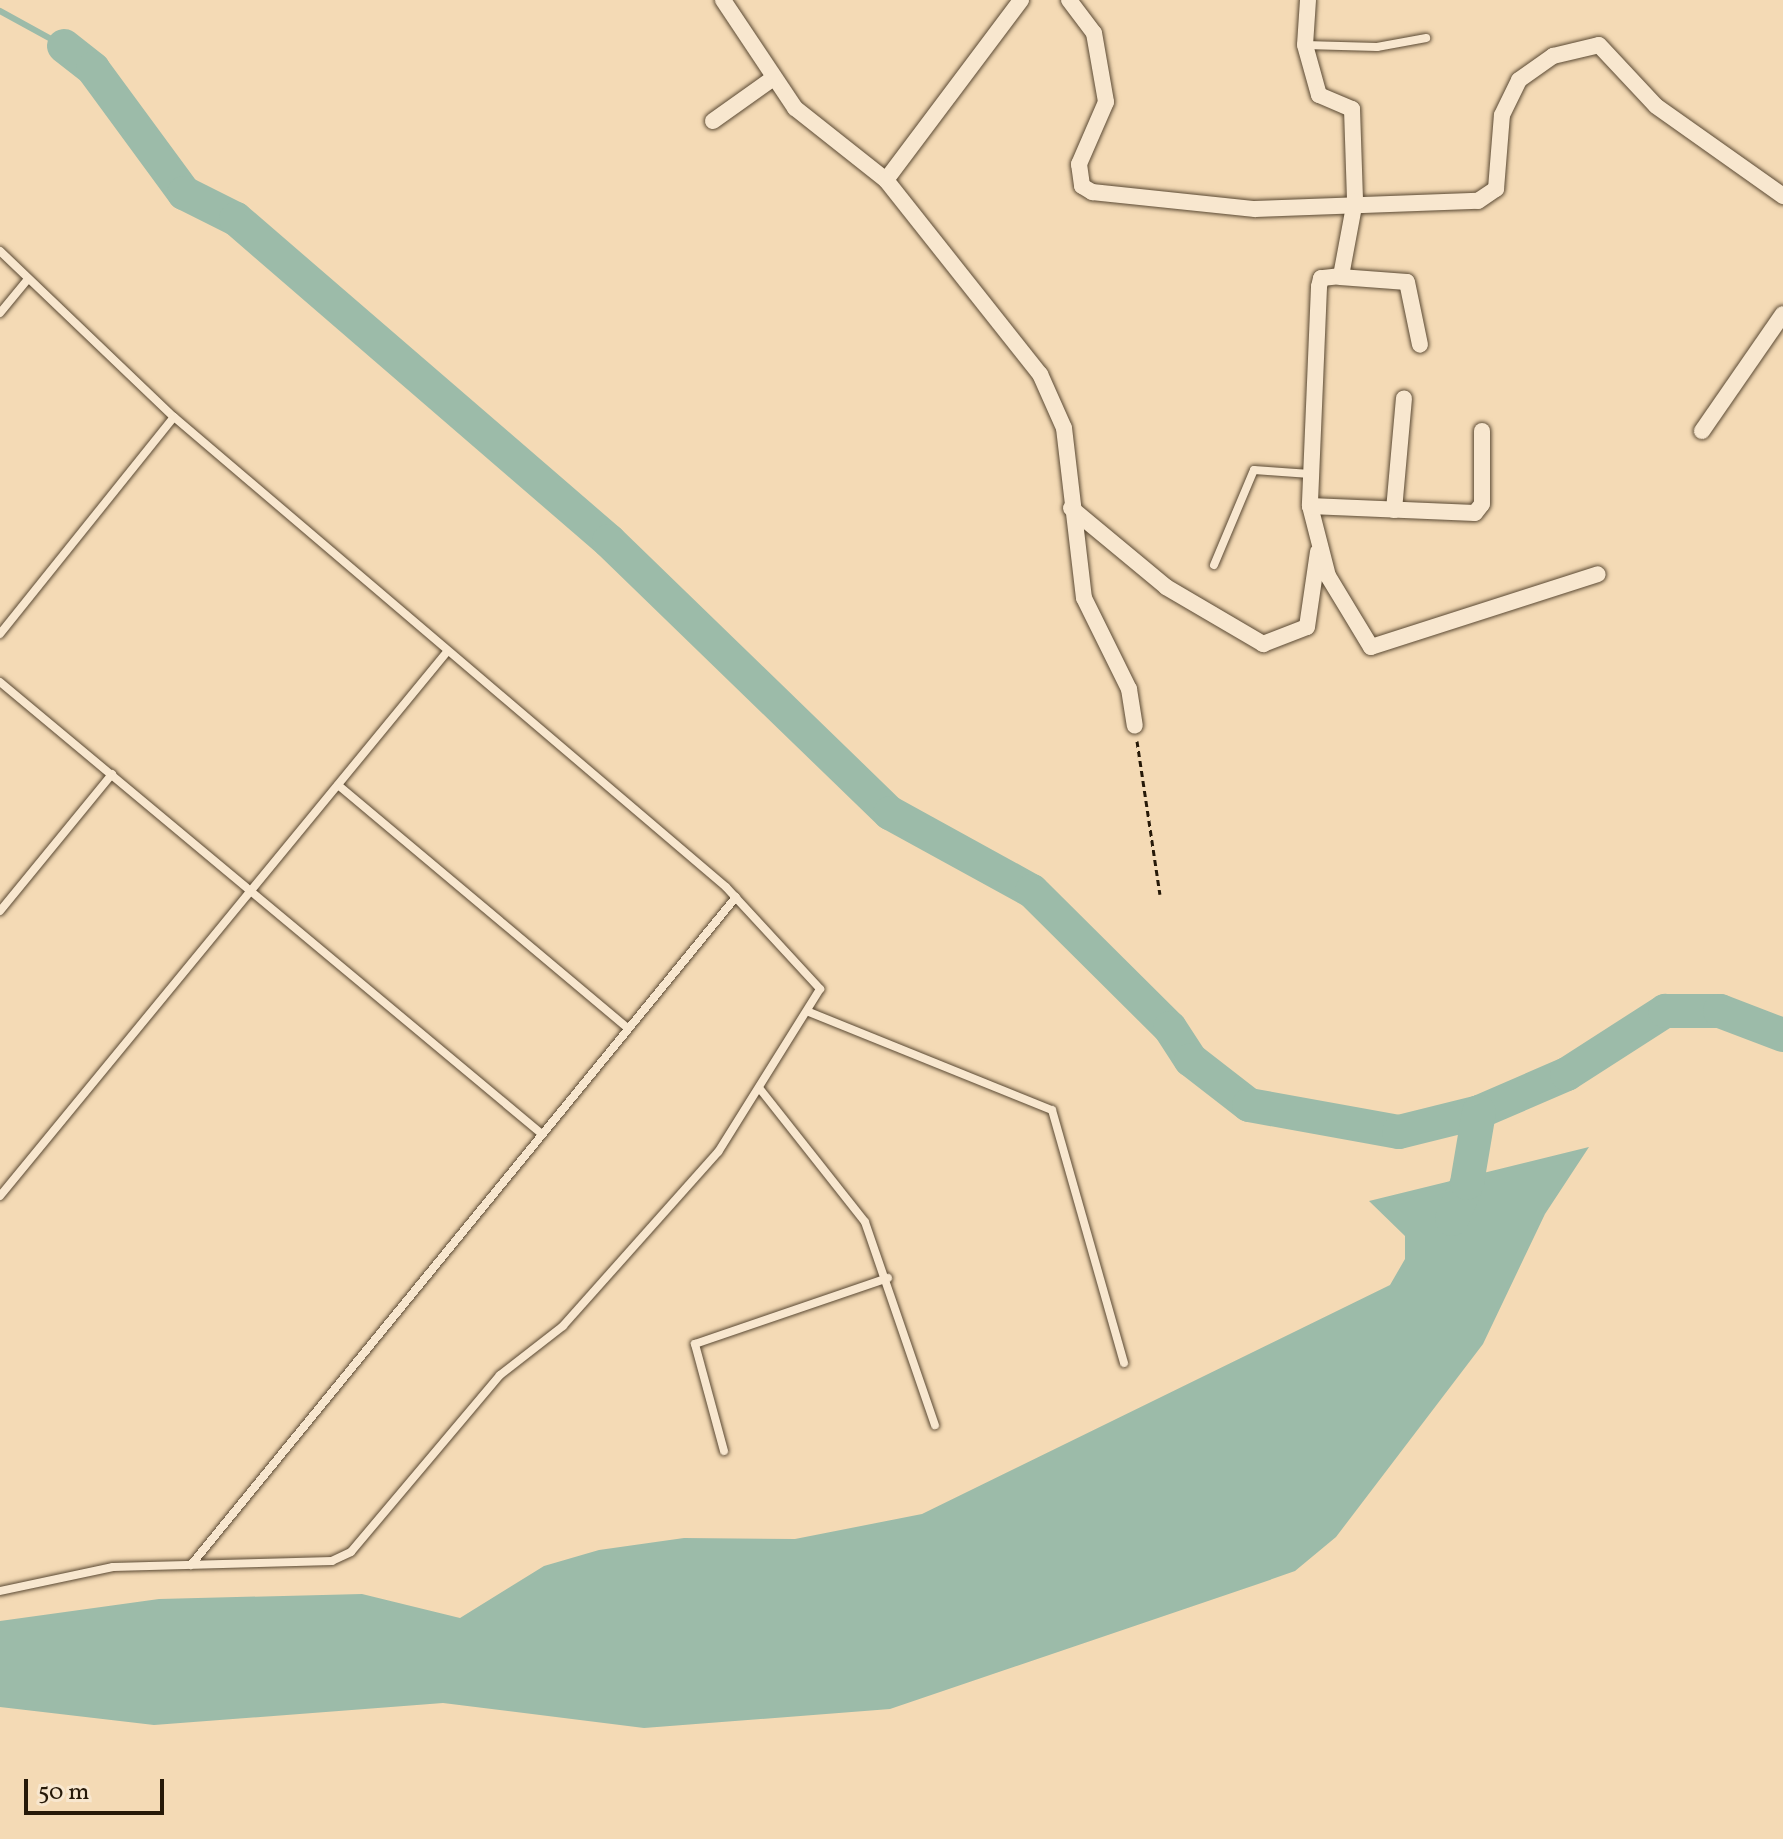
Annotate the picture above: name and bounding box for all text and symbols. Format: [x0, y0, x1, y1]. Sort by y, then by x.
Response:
scale bar [28, 1763, 168, 1813]
text: 50 m [38, 1776, 90, 1810]

